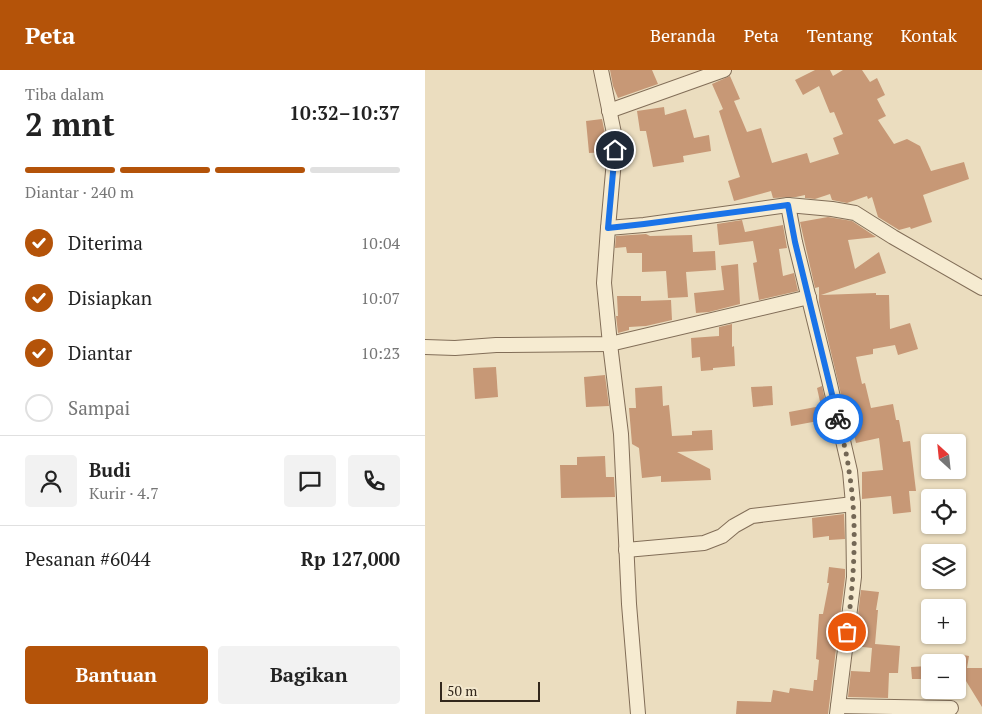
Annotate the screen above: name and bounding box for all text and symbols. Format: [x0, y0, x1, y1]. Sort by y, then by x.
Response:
text: Peta [25, 19, 75, 51]
text: Beranda [650, 23, 716, 47]
text: Peta [744, 23, 779, 47]
text: Tentang [807, 23, 873, 47]
text: Kontak [901, 23, 957, 47]
text: Tiba dalam [25, 83, 104, 105]
text: 10:32–10:37 [289, 100, 400, 125]
text: 2 mnt [25, 103, 115, 145]
pin [594, 129, 636, 171]
icon: home [601, 136, 629, 164]
text: Diantar · 240 m [25, 181, 134, 203]
icon: check [25, 229, 53, 257]
text: Diterima [68, 230, 143, 255]
text: 10:04 [361, 232, 400, 254]
icon: check [25, 284, 53, 312]
text: Disiapkan [68, 285, 152, 310]
text: 10:07 [361, 287, 400, 309]
icon: check [25, 339, 53, 367]
text: Diantar [68, 340, 132, 365]
text: 10:23 [361, 342, 400, 364]
courier [813, 394, 863, 444]
text: Sampai [68, 395, 130, 420]
icon: bike [824, 405, 852, 433]
north arrow [921, 434, 966, 479]
map controls [921, 434, 966, 699]
button: person [25, 455, 77, 507]
button: chat [284, 455, 336, 507]
button: phone [348, 455, 400, 507]
text: Budi [89, 457, 131, 482]
text: Kurir · 4.7 [89, 482, 159, 504]
button: locate [921, 489, 966, 534]
button: layers [921, 544, 966, 589]
text: Pesanan #6044 [25, 546, 151, 571]
text: Rp 127,000 [301, 546, 400, 571]
button: + [921, 599, 966, 644]
pin [826, 611, 868, 653]
icon: bag [833, 618, 861, 646]
button: Bantuan [25, 646, 208, 704]
button: Bagikan [218, 646, 400, 704]
button: − [921, 654, 966, 699]
scale bar [440, 679, 540, 702]
text: 50 m [447, 681, 477, 700]

